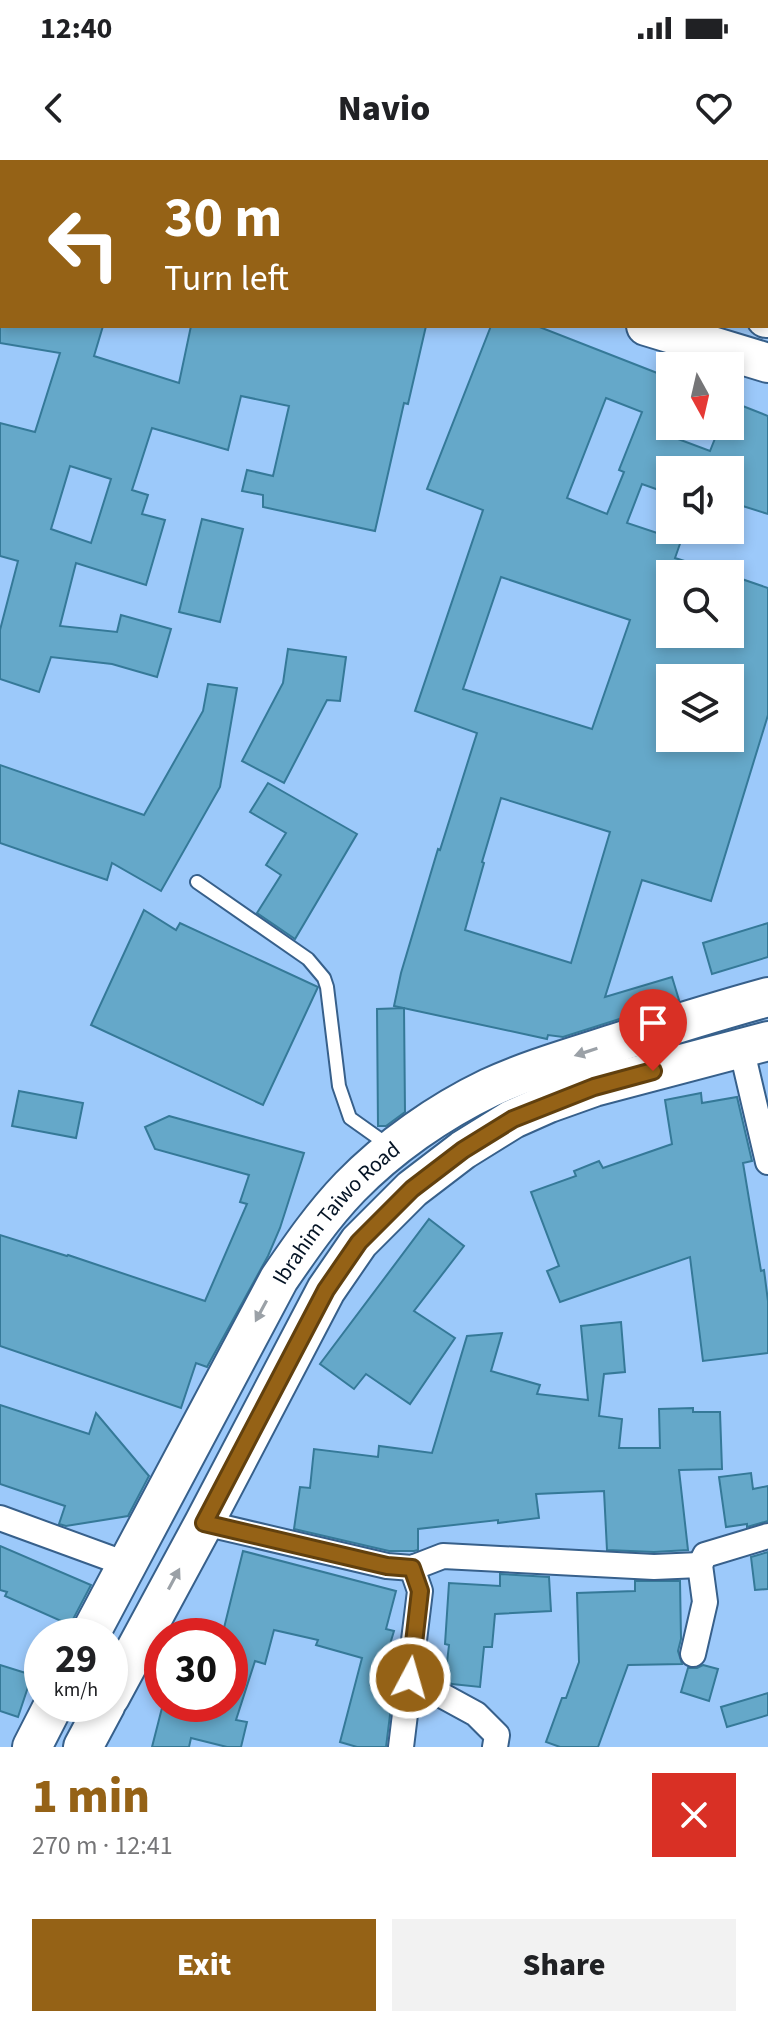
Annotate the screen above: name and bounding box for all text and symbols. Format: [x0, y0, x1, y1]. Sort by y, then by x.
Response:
text: 12:40 [40, 7, 112, 50]
text: Navio [338, 83, 430, 134]
icon: back [32, 86, 76, 130]
icon: heart [692, 86, 736, 130]
text: 30 m [164, 179, 282, 258]
icon: left [32, 192, 136, 296]
text: Turn left [164, 253, 289, 304]
north arrow [656, 352, 744, 440]
map controls [656, 352, 744, 752]
button: sound [656, 456, 744, 544]
button: search [656, 560, 744, 648]
button: layers [656, 664, 744, 752]
pin [619, 989, 687, 1071]
icon: arrive [631, 1001, 675, 1045]
one-way arrow [574, 1047, 598, 1059]
street label: Ibrahim Taiwo Road [264, 1134, 407, 1290]
one-way arrow [255, 1300, 268, 1323]
one-way arrow [167, 1568, 180, 1591]
speed limit sign: 30 [144, 1618, 248, 1722]
text: 29 [55, 1631, 97, 1688]
position arrow [368, 1636, 452, 1720]
text: km/h [54, 1676, 98, 1704]
text: 1 min [32, 1763, 150, 1831]
button: close [652, 1773, 736, 1857]
text: 270 m · 12:41 [32, 1827, 173, 1864]
button: Exit [32, 1919, 376, 2011]
button: Share [392, 1919, 736, 2011]

